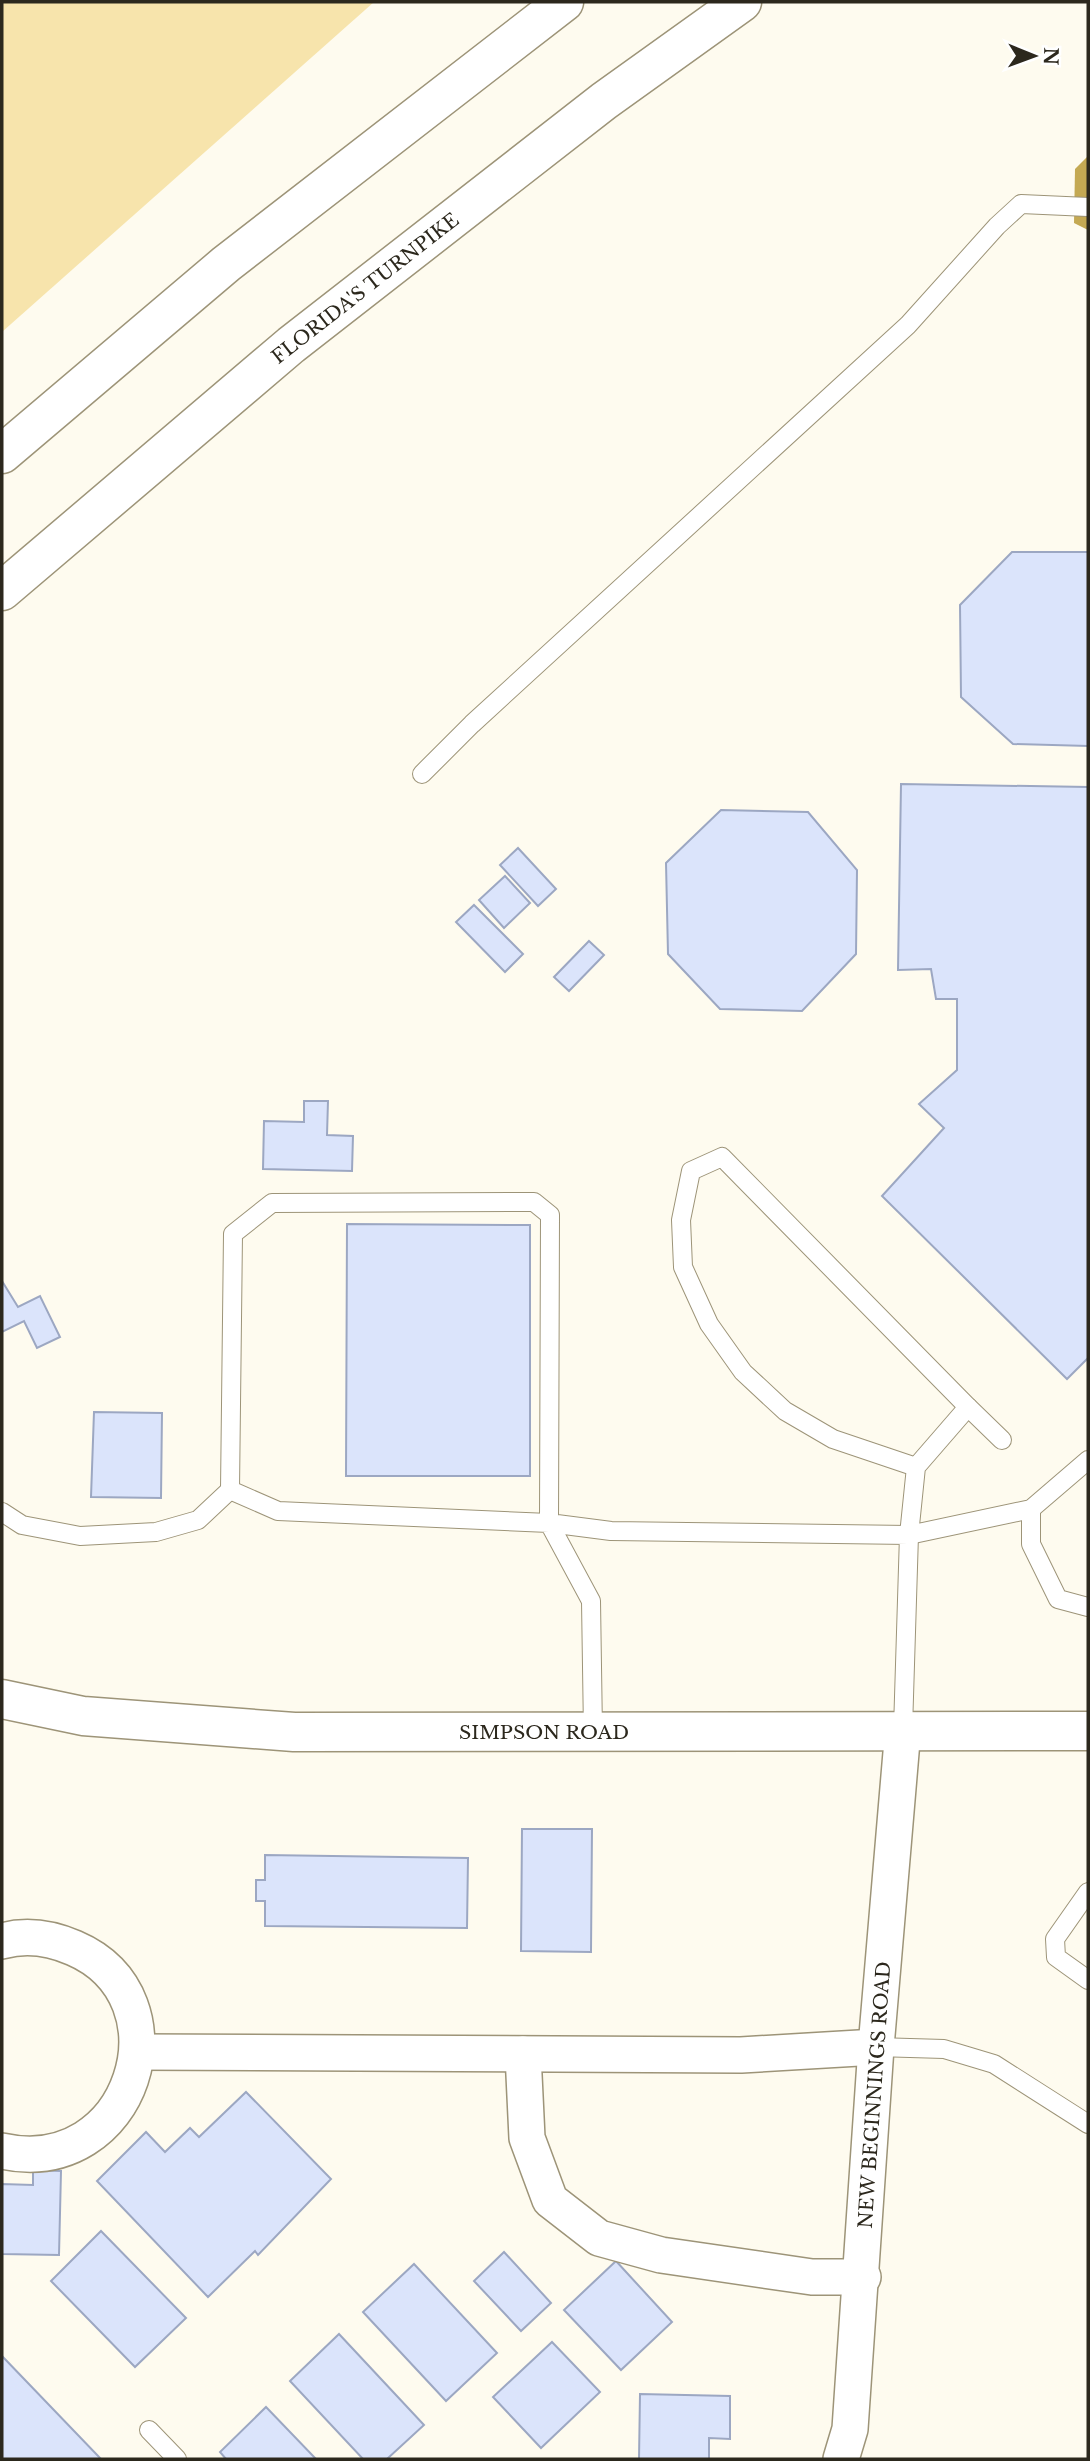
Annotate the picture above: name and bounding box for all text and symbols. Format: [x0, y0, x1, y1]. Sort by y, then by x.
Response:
north arrow [999, 21, 1069, 91]
text: N [1039, 47, 1062, 66]
street label: FLORIDA'S TURNPIKE [267, 208, 463, 369]
street label: SIMPSON ROAD [459, 1721, 629, 1744]
street label: NEW BEGINNINGS ROAD [854, 1961, 895, 2229]

